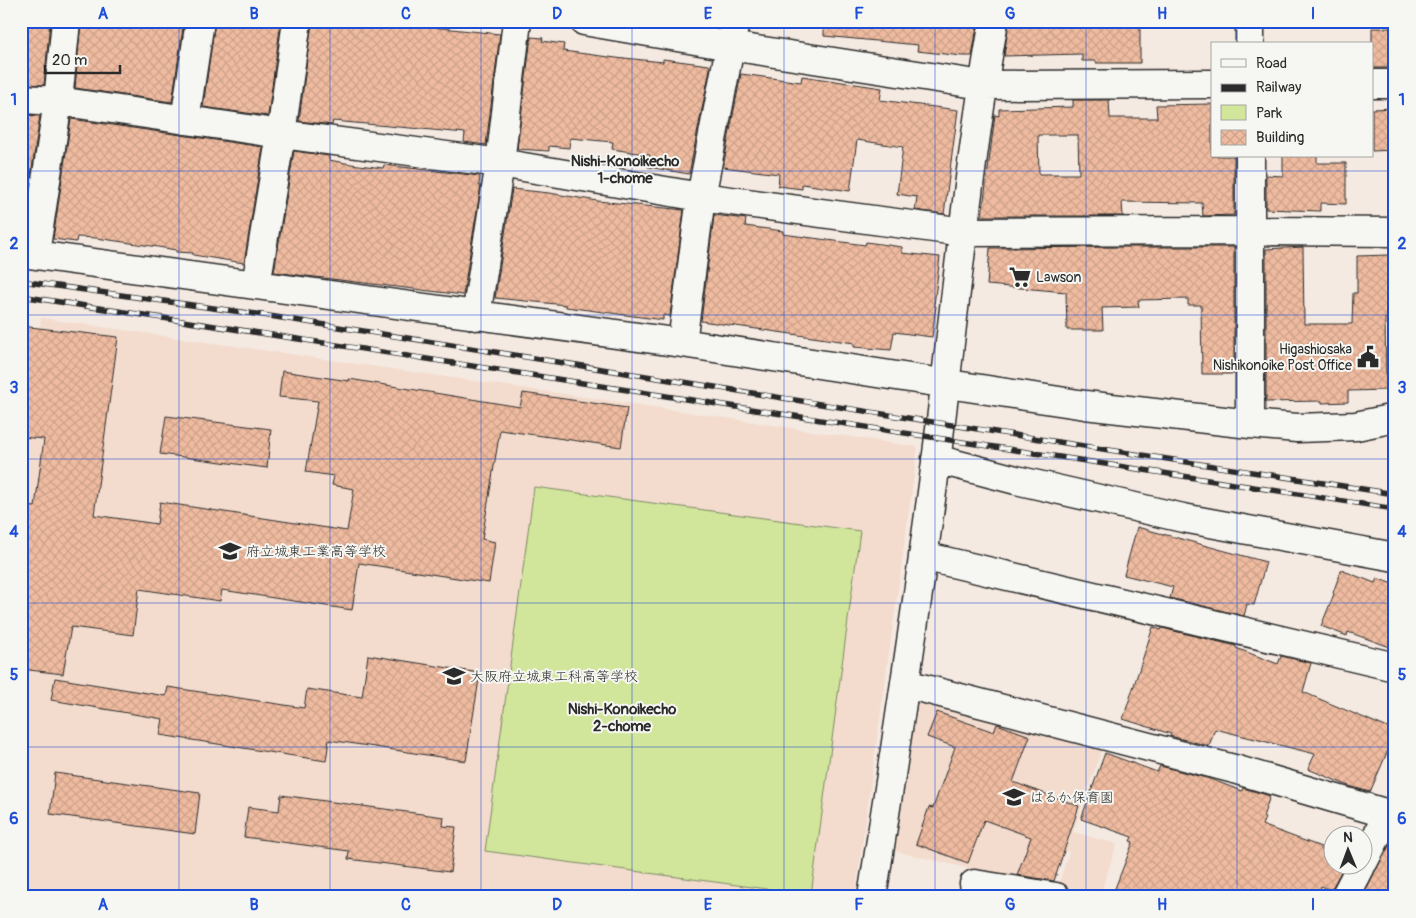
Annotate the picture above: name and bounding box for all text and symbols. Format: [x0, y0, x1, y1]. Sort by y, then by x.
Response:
text: A [98, 4, 109, 24]
text: B [249, 4, 259, 24]
text: C [401, 4, 411, 24]
text: D [552, 4, 562, 24]
text: E [704, 4, 713, 24]
text: F [854, 4, 864, 24]
text: G [1005, 4, 1016, 24]
text: H [1157, 4, 1167, 24]
text: I [1311, 4, 1315, 24]
scale bar [45, 42, 120, 74]
legend [1211, 42, 1374, 158]
text: 20 m [52, 51, 87, 70]
text: Road [1256, 54, 1287, 73]
text: Railway [1256, 78, 1302, 97]
text: 1 [11, 90, 17, 110]
text: 1 [1399, 90, 1405, 110]
text: Park [1256, 104, 1283, 123]
text: Building [1256, 128, 1304, 147]
district label: Nishi-Konoikecho 1-chome [571, 152, 679, 188]
text: 2 [10, 234, 19, 254]
text: 2 [1398, 234, 1407, 254]
supermarket icon: Lawson [1007, 264, 1033, 290]
place label: Lawson [1036, 269, 1081, 286]
place label: Higashiosaka Nishikonoike Post Office [1213, 341, 1352, 374]
public building icon: Higashiosaka Nishikonoike Post Office [1355, 344, 1381, 370]
text: 3 [10, 378, 19, 398]
text: 3 [1398, 378, 1407, 398]
text: 4 [9, 522, 19, 542]
text: 4 [1397, 522, 1407, 542]
school or university icon: 府立城東工業高等学校 [217, 538, 243, 564]
place label: 府立城東工業高等学校 [246, 543, 386, 560]
school or university icon: 大阪府立城東工科高等学校 [441, 663, 467, 689]
text: 5 [10, 665, 19, 685]
text: 5 [1398, 665, 1407, 685]
place label: 大阪府立城東工科高等学校 [470, 668, 638, 685]
district label: Nishi-Konoikecho 2-chome [568, 700, 676, 736]
school or university icon: はるか保育園 [1001, 784, 1027, 810]
place label: はるか保育園 [1030, 789, 1114, 806]
text: 6 [9, 809, 19, 829]
text: 6 [1397, 809, 1407, 829]
north arrow [1324, 826, 1374, 876]
text: N [1343, 829, 1353, 846]
text: A [98, 895, 109, 915]
text: B [249, 895, 259, 915]
text: C [401, 895, 411, 915]
text: D [552, 895, 562, 915]
text: E [704, 895, 713, 915]
text: F [854, 895, 864, 915]
text: G [1005, 895, 1016, 915]
text: H [1157, 895, 1167, 915]
text: I [1311, 895, 1315, 915]

